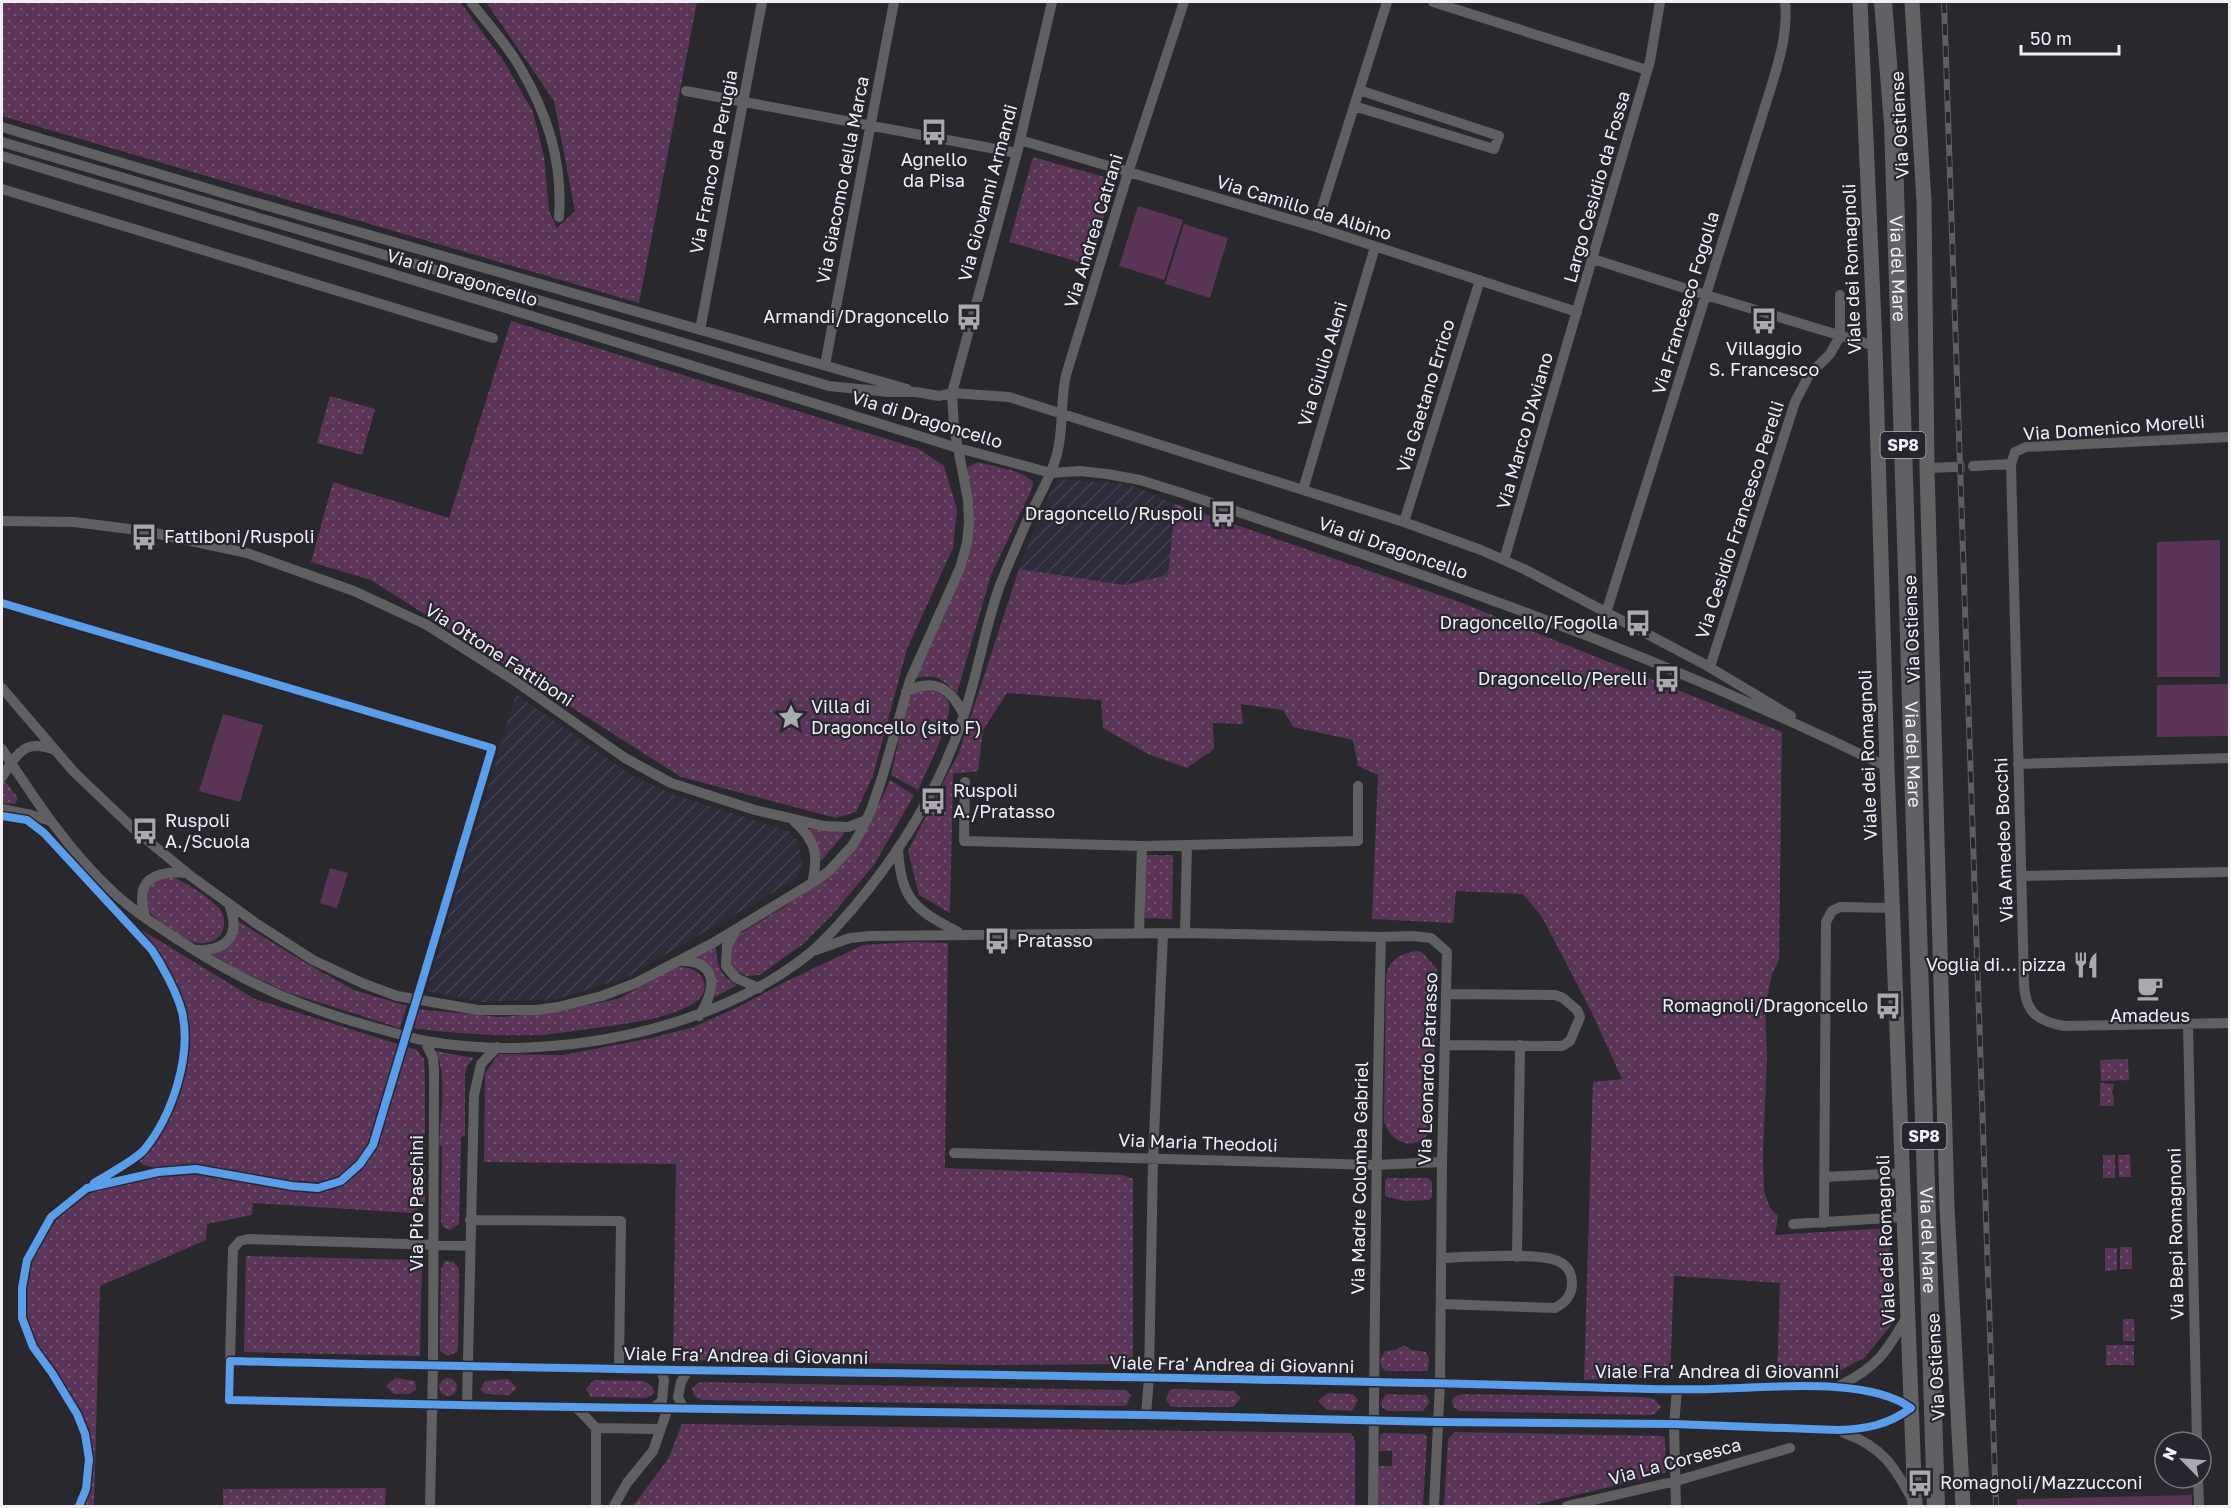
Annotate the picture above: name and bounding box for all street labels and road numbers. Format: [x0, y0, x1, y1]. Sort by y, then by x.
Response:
street label: Via Franco da Perugia [684, 68, 742, 256]
street label: Via Ostiense [1885, 71, 1913, 180]
street label: Via Giacomo della Marca [811, 74, 873, 286]
street label: Largo Cesidio da Fossa [1558, 88, 1634, 285]
street label: Via Giovanni Armandi [953, 102, 1021, 284]
street label: Via Andrea Catrani [1059, 151, 1127, 310]
street label: Via Camillo da Albino [1214, 170, 1395, 244]
street label: Viale dei Romagnoli [1837, 183, 1865, 355]
street label: Via Francesco Fogolla [1647, 209, 1723, 397]
street label: Via del Mare [1886, 215, 1911, 322]
street label: Via di Dragoncello [384, 244, 541, 310]
street label: Via Giulio Aleni [1293, 299, 1351, 429]
street label: Via Gaetano Errico [1391, 316, 1459, 475]
street label: Via Marco D'Aviano [1491, 350, 1557, 512]
street label: Via di Dragoncello [849, 386, 1006, 452]
street label: Via Cesidio Francesco Perelli [1690, 398, 1788, 642]
street label: Via Domenico Morelli [2022, 410, 2206, 444]
road number: SP8 [1880, 432, 1926, 458]
street label: Via di Dragoncello [1316, 511, 1471, 583]
street label: Via Ostiense [1898, 575, 1924, 683]
street label: Via Ottone Fattiboni [421, 598, 578, 711]
street label: Viale dei Romagnoli [1853, 669, 1881, 841]
street label: Via del Mare [1901, 701, 1926, 808]
street label: Via Amedeo Bocchi [1989, 757, 2017, 923]
street label: Via Leonardo Patrasso [1413, 972, 1441, 1166]
street label: Via Madre Colomba Gabriel [1346, 1061, 1372, 1295]
road number: SP8 [1902, 1123, 1946, 1149]
street label: Via Maria Theodoli [1118, 1128, 1278, 1156]
street label: Via Pio Paschini [405, 1135, 427, 1271]
street label: Via Bepi Romagnoni [2162, 1148, 2188, 1320]
street label: Viale dei Romagnoli [1871, 1154, 1899, 1326]
street label: Via del Mare [1916, 1187, 1941, 1293]
street label: Via Ostiense [1921, 1313, 1949, 1422]
street label: Viale Fra' Andrea di Giovanni [623, 1342, 869, 1368]
street label: Viale Fra' Andrea di Giovanni [1109, 1351, 1355, 1377]
street label: Viale Fra' Andrea di Giovanni [1595, 1360, 1839, 1382]
street label: Via La Corsesca [1606, 1433, 1743, 1489]

